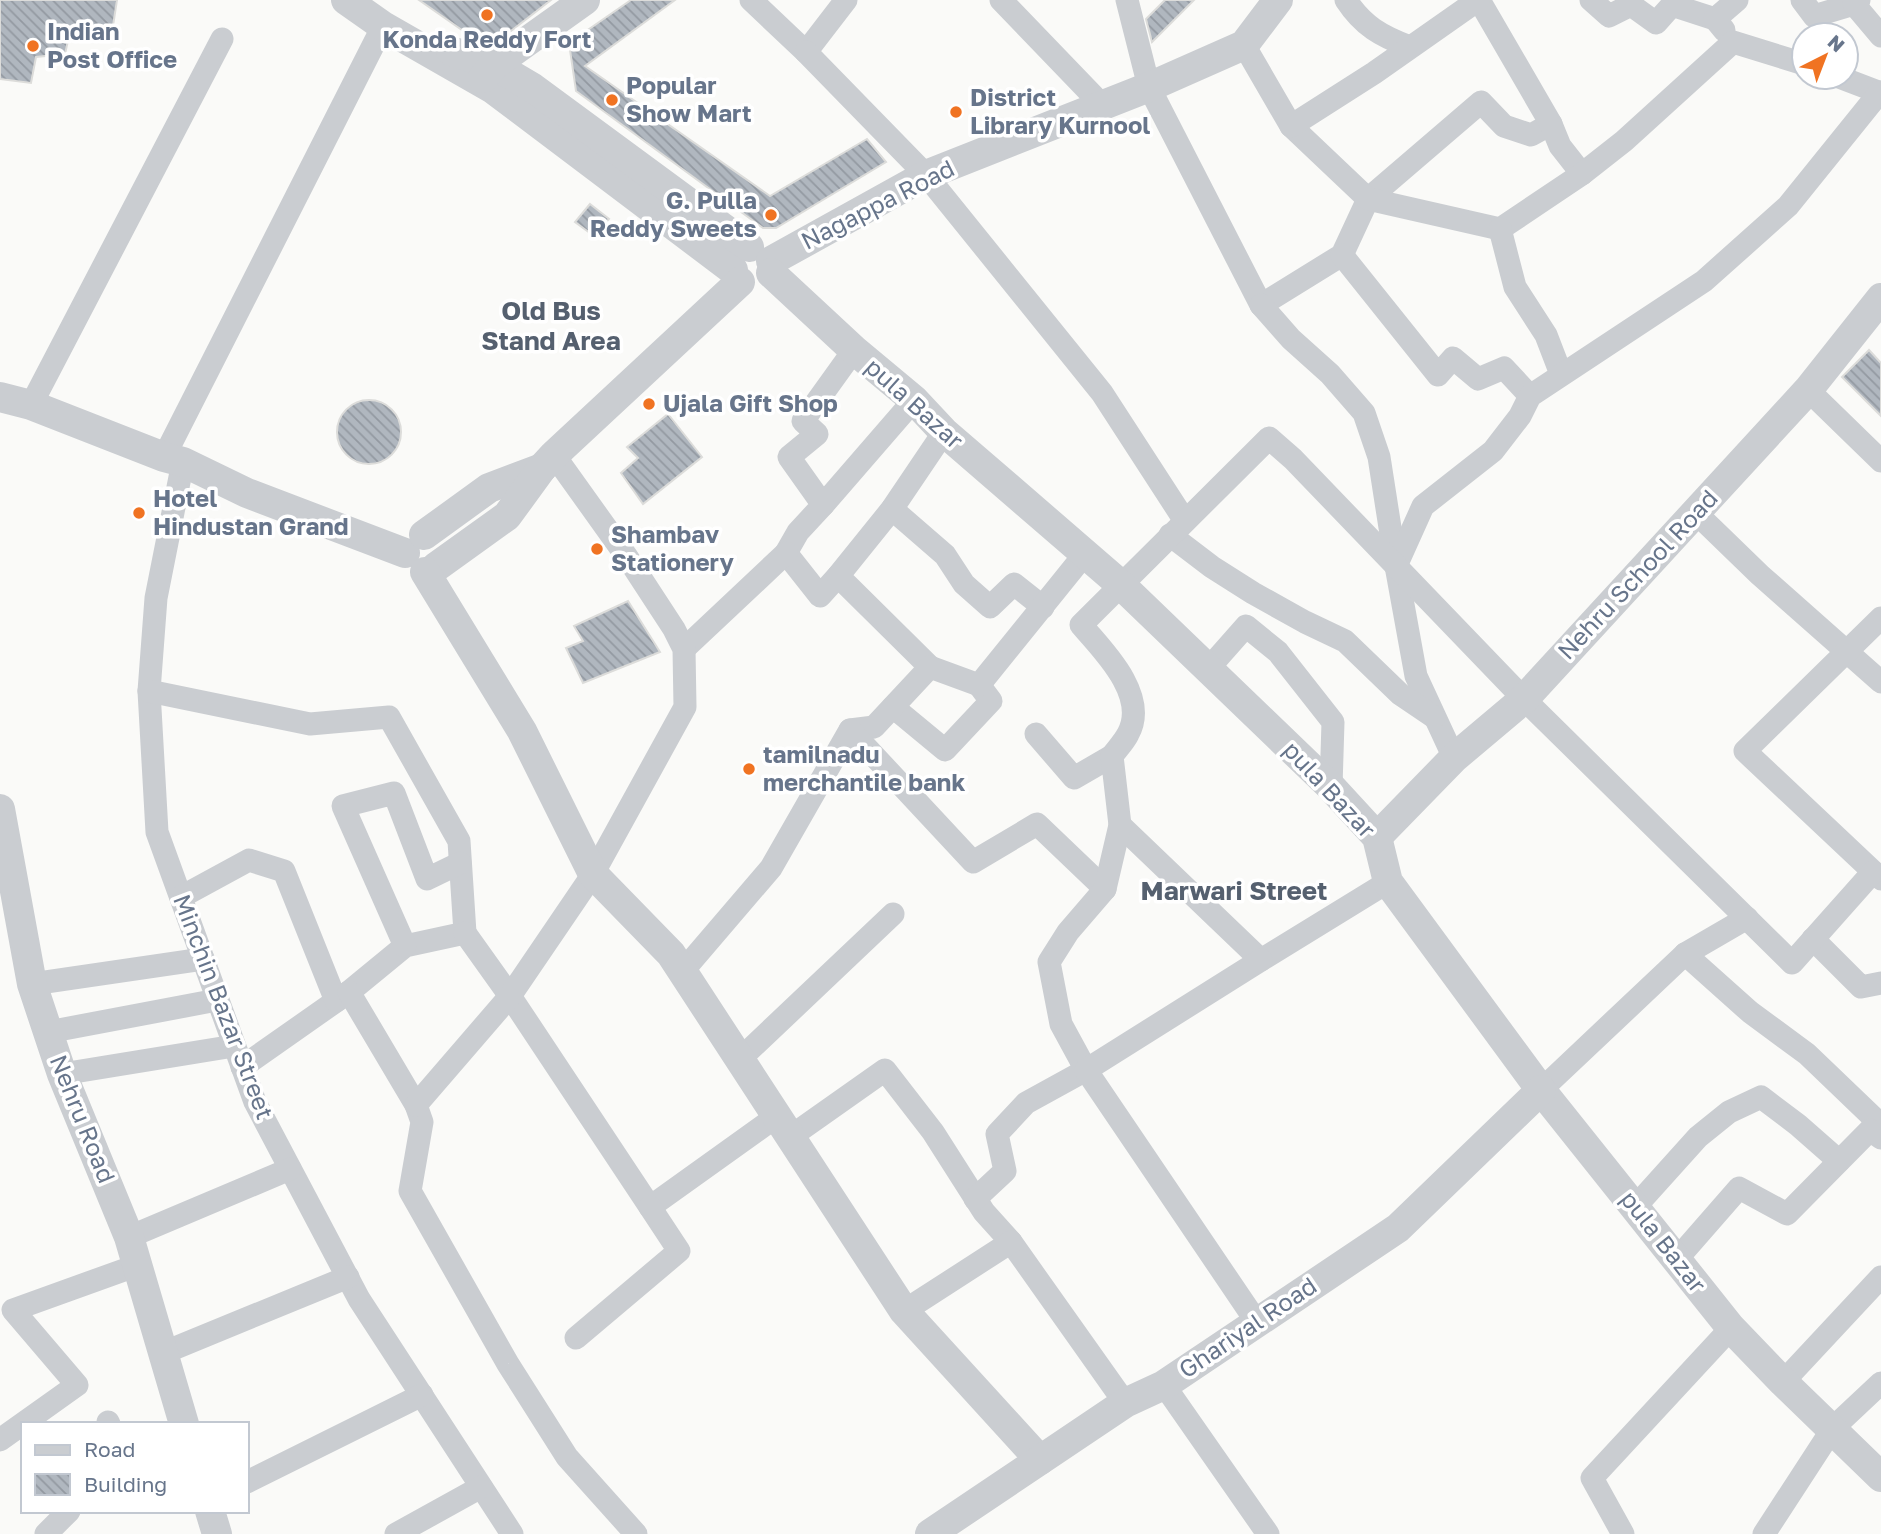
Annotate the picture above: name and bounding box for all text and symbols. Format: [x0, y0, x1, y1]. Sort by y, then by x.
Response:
marker: Konda Reddy Fort [479, 7, 495, 23]
place label: Indian Post Office [47, 16, 177, 73]
north arrow [1790, 21, 1860, 91]
place label: Konda Reddy Fort [383, 24, 591, 53]
text: N [1824, 30, 1850, 56]
marker: Indian Post Office [25, 38, 41, 54]
place label: Popular Show Mart [626, 70, 752, 127]
place label: District Library Kurnool [970, 82, 1150, 139]
marker: Popular Show Mart [604, 92, 620, 108]
marker: District Library Kurnool [948, 104, 964, 120]
street label: Nagappa Road [796, 153, 959, 255]
place label: G. Pulla Reddy Sweets [590, 185, 757, 242]
marker: G. Pulla Reddy Sweets [763, 207, 779, 223]
district label: Old Bus Stand Area [481, 295, 621, 356]
street label: pula Bazar [860, 352, 970, 454]
place label: Ujala Gift Shop [663, 388, 838, 417]
marker: Ujala Gift Shop [641, 396, 657, 412]
place label: Hotel Hindustan Grand [153, 483, 349, 540]
street label: Nehru School Road [1551, 483, 1723, 665]
marker: Hotel Hindustan Grand [131, 505, 147, 521]
place label: Shambav Stationery [611, 519, 735, 576]
marker: Shambav Stationery [589, 541, 605, 557]
street label: pula Bazar [1278, 735, 1382, 843]
place label: tamilnadu merchantile bank [763, 739, 965, 796]
marker: tamilnadu merchantile bank [741, 761, 757, 777]
district label: Marwari Street [1141, 875, 1327, 906]
street label: Minchin Bazar Street [168, 890, 281, 1123]
street label: Nehru Road [45, 1050, 122, 1187]
street label: pula Bazar [1615, 1184, 1713, 1298]
street label: Ghariyal Road [1173, 1270, 1322, 1383]
legend [21, 1422, 248, 1513]
text: Road [84, 1436, 135, 1462]
text: Building [84, 1471, 167, 1497]

